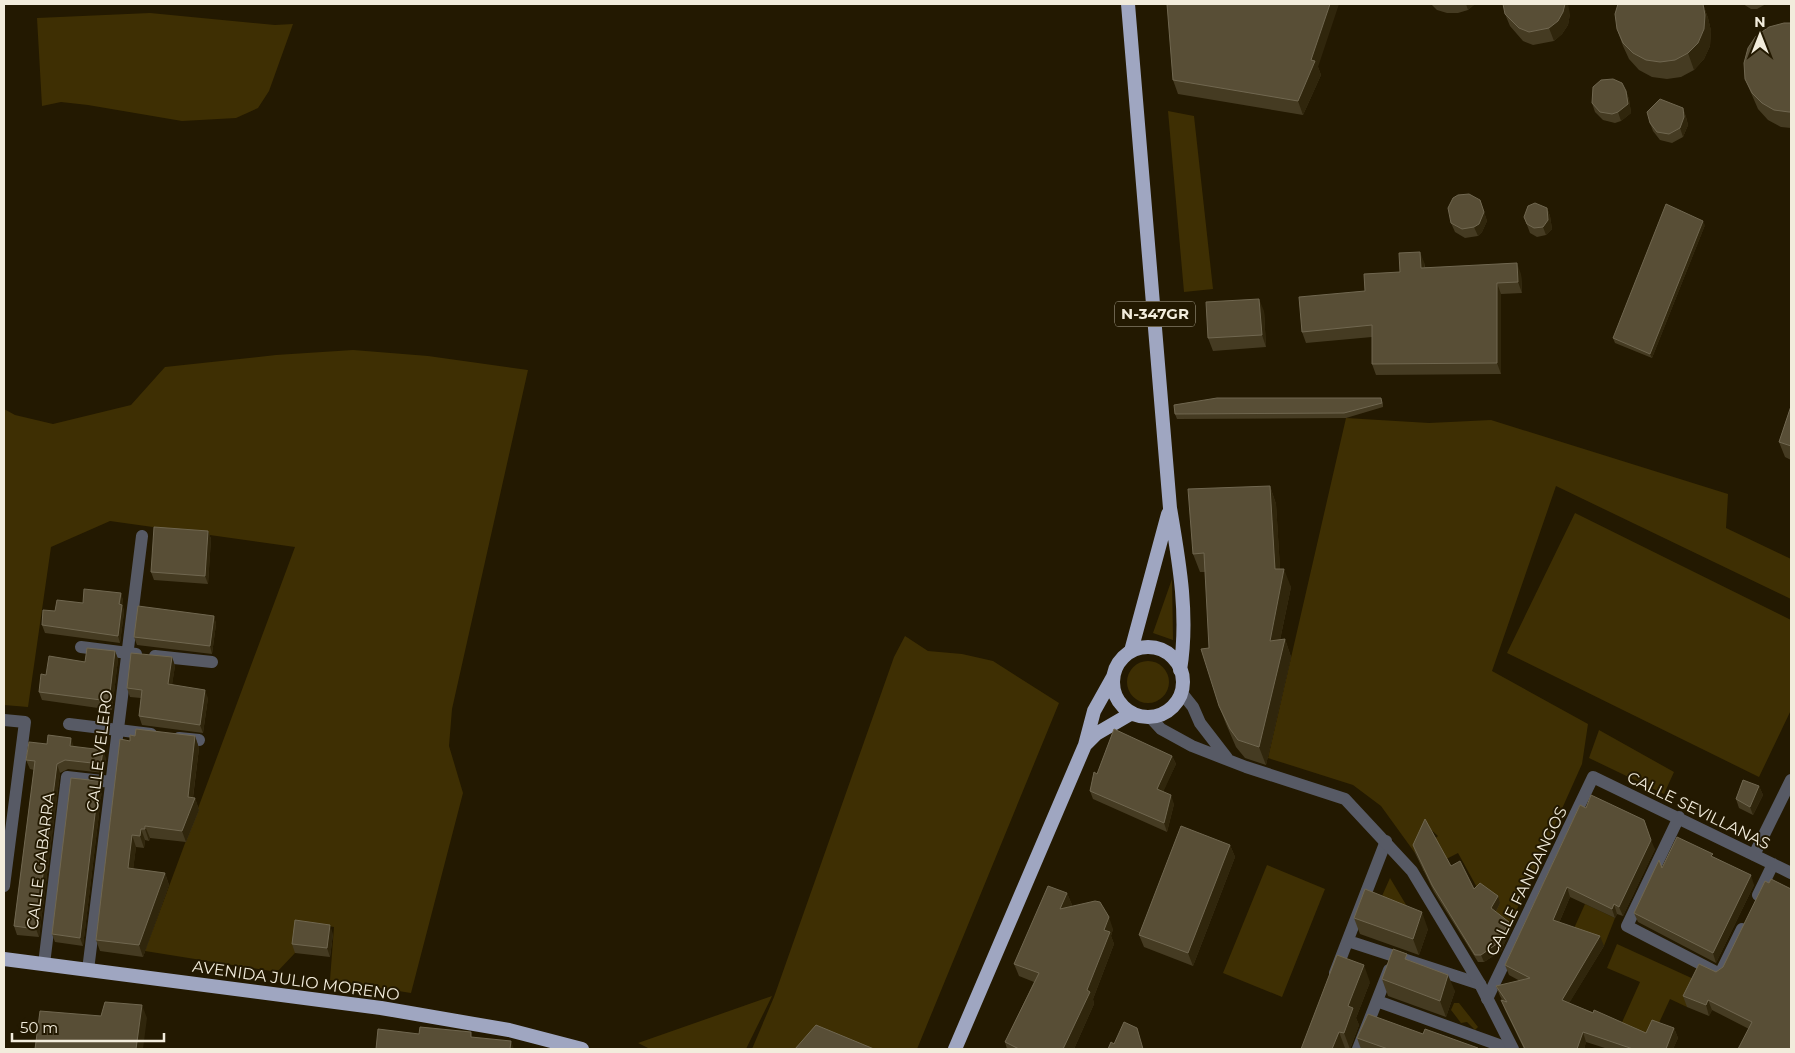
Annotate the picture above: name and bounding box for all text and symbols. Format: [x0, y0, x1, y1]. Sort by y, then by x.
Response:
north arrow [1735, 10, 1785, 60]
text: N [1754, 13, 1766, 31]
road number: N-347GR [1115, 302, 1195, 326]
street label: CALLE VELERO [83, 689, 116, 813]
street label: CALLE SEVILLANAS [1624, 767, 1774, 853]
street label: CALLE GABARRA [23, 791, 58, 931]
street label: CALLE FANDANGOS [1482, 803, 1571, 959]
street label: AVENIDA JULIO MORENO [191, 957, 401, 1004]
scale bar [12, 1010, 165, 1042]
text: 50 m [20, 1018, 58, 1037]

